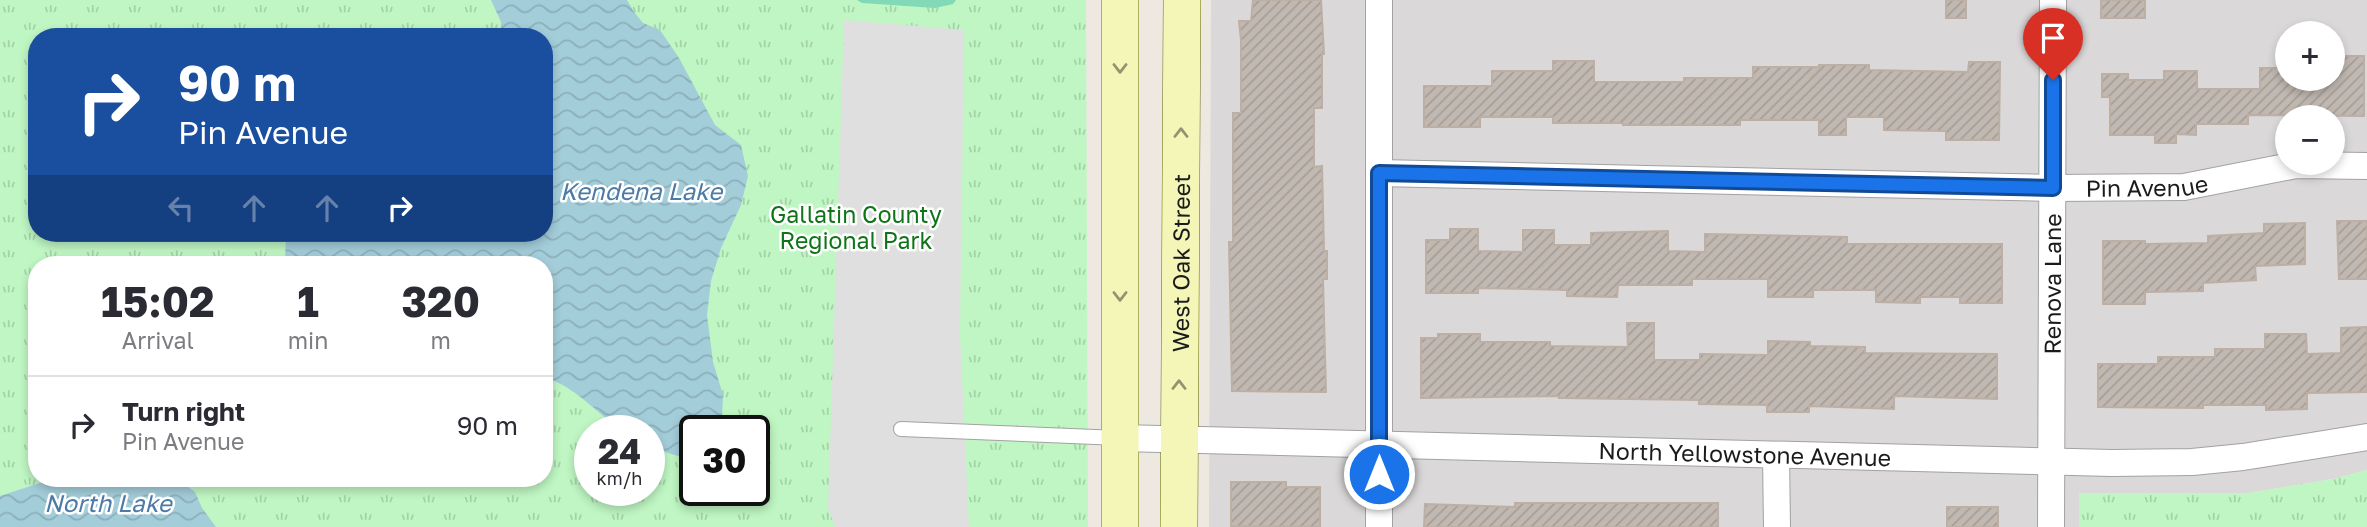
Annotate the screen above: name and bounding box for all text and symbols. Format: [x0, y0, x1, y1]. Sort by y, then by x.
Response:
pin [2023, 8, 2083, 80]
icon: arrive [2034, 19, 2072, 57]
map controls [2275, 21, 2345, 175]
button: + [2275, 21, 2345, 91]
text: 90 m [178, 53, 296, 112]
icon: right [63, 56, 154, 147]
one-way arrow [1112, 63, 1128, 74]
button: − [2275, 105, 2345, 175]
text: Pin Avenue [178, 113, 348, 151]
one-way arrow [1173, 128, 1189, 138]
street label: Pin Avenue [2086, 169, 2210, 202]
street label: West Oak Street [1166, 174, 1195, 352]
water label: Kendena Lake [560, 176, 724, 205]
icon: left [162, 189, 200, 227]
icon: ahead [235, 189, 273, 227]
icon: ahead [308, 189, 346, 227]
icon: right [381, 189, 419, 227]
park label: Gallatin County Regional Park [770, 200, 942, 254]
street label: Renova Lane [2038, 213, 2066, 355]
text: 15:02 [101, 276, 215, 326]
text: 1 [297, 276, 319, 326]
text: 320 [401, 276, 480, 326]
one-way arrow [1112, 291, 1128, 301]
text: Arrival [122, 326, 194, 354]
text: min [288, 326, 328, 354]
text: m [430, 326, 451, 354]
one-way arrow [1172, 380, 1187, 391]
text: Turn right [122, 396, 245, 427]
icon: right [63, 406, 101, 444]
text: 90 m [457, 410, 518, 441]
speed limit sign: 30 [679, 415, 770, 506]
text: Pin Avenue [122, 427, 244, 455]
text: 24 [598, 430, 641, 472]
street label: North Yellowstone Avenue [1598, 436, 1891, 471]
position arrow [1342, 437, 1416, 511]
text: km/h [597, 467, 642, 489]
water label: North Lake [44, 488, 174, 517]

